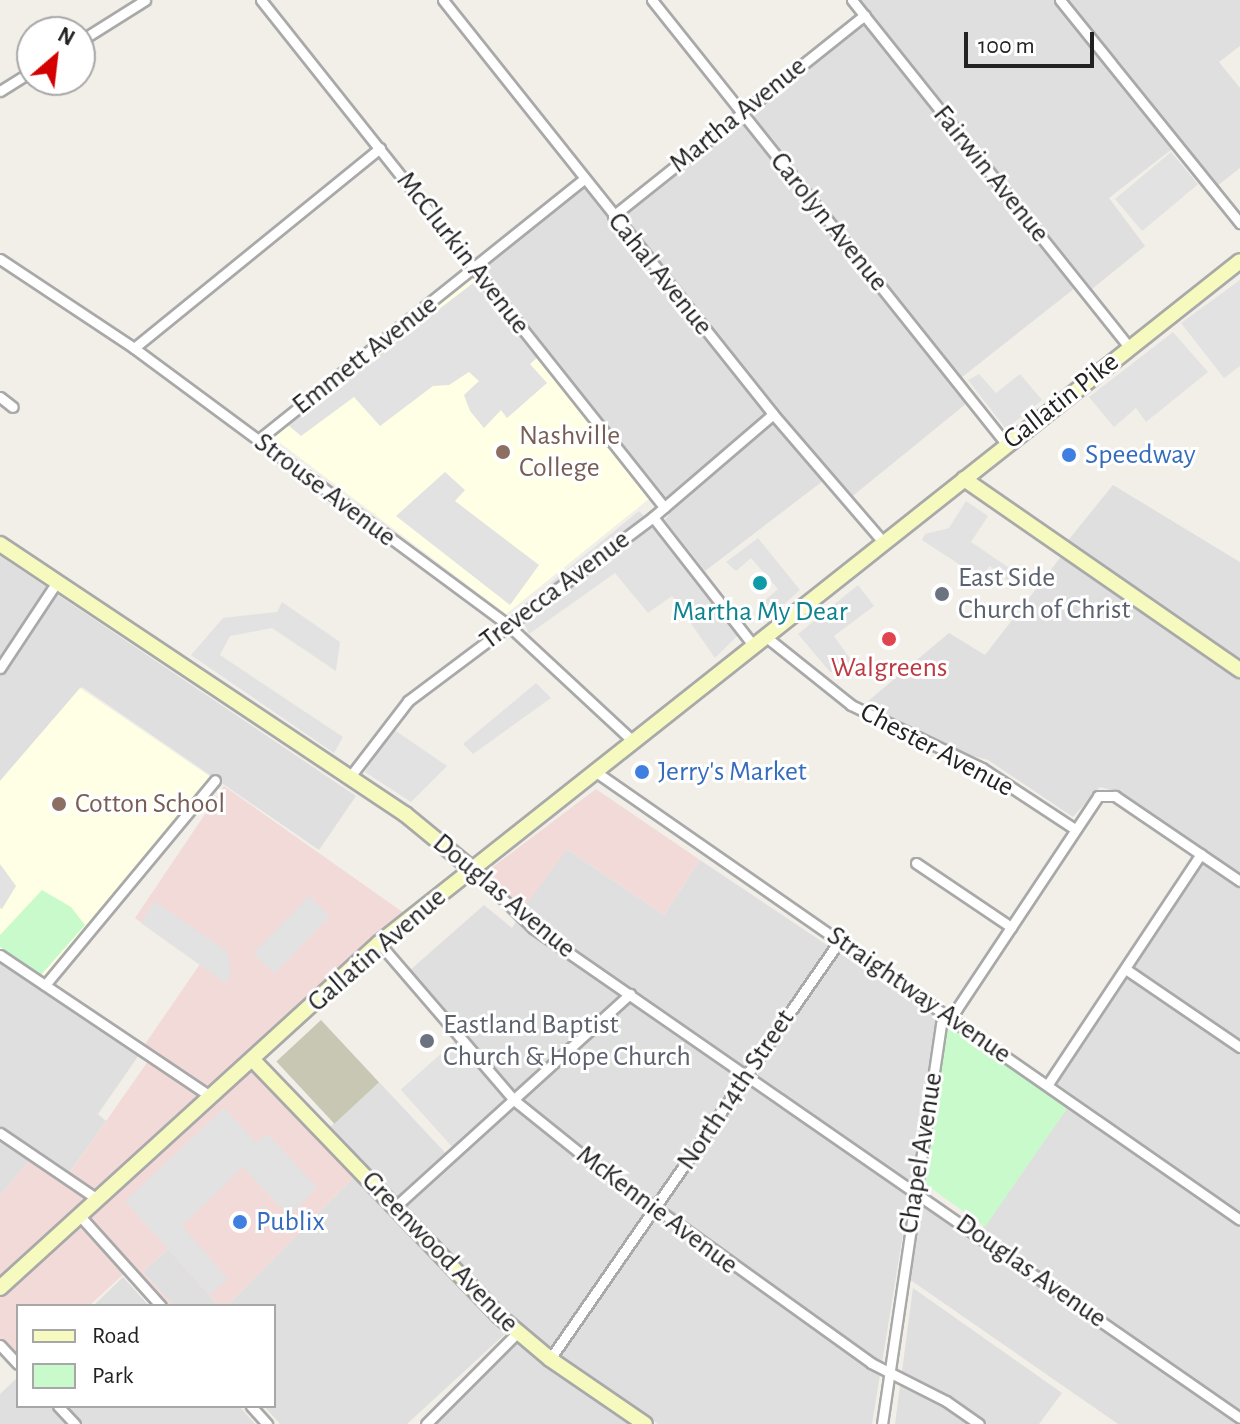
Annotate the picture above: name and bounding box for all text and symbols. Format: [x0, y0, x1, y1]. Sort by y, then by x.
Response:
north arrow [16, 16, 96, 96]
scale bar [968, 16, 1098, 66]
text: N [54, 23, 78, 50]
text: 100 m [978, 34, 1035, 58]
street label: Martha Avenue [663, 50, 813, 180]
street label: Fairwin Avenue [925, 99, 1057, 249]
street label: Carolyn Avenue [763, 146, 895, 298]
street label: McClurkin Avenue [389, 165, 537, 341]
street label: Cahal Avenue [600, 206, 720, 342]
street label: Emmett Avenue [286, 288, 444, 422]
street label: Gallatin Pike [996, 345, 1126, 457]
place label: Nashville College [519, 419, 620, 485]
street label: Strouse Avenue [248, 426, 402, 554]
place label: Speedway [1085, 438, 1196, 472]
marker: Nashville College [494, 443, 512, 461]
marker: Speedway [1060, 446, 1078, 464]
street label: Trevecca Avenue [474, 523, 636, 657]
place label: East Side Church of Christ [958, 561, 1130, 627]
marker: Martha My Dear [751, 574, 769, 592]
marker: East Side Church of Christ [933, 585, 951, 603]
place label: Martha My Dear [672, 595, 848, 629]
marker: Walgreens [880, 630, 898, 648]
place label: Walgreens [831, 651, 947, 685]
street label: Chester Avenue [854, 695, 1020, 805]
place label: Jerry's Market [658, 755, 807, 789]
marker: Jerry's Market [633, 763, 651, 781]
place label: Cotton School [75, 787, 225, 821]
marker: Cotton School [50, 795, 68, 813]
street label: Douglas Avenue [426, 826, 582, 966]
street label: Gallatin Avenue [301, 881, 453, 1019]
street label: Straightway Avenue [821, 919, 1017, 1071]
street label: North 14th Street [670, 1003, 802, 1177]
place label: Eastland Baptist Church & Hope Church [443, 1008, 691, 1074]
marker: Eastland Baptist Church & Hope Church [418, 1032, 436, 1050]
street label: Chapel Avenue [892, 1070, 950, 1236]
street label: McKennie Avenue [570, 1138, 744, 1282]
street label: Greenwood Avenue [354, 1164, 526, 1340]
place label: Publix [256, 1205, 325, 1239]
street label: Douglas Avenue [949, 1207, 1113, 1335]
marker: Publix [231, 1213, 249, 1231]
legend [16, 1304, 276, 1408]
text: Road [92, 1324, 140, 1348]
text: Park [92, 1364, 133, 1388]

